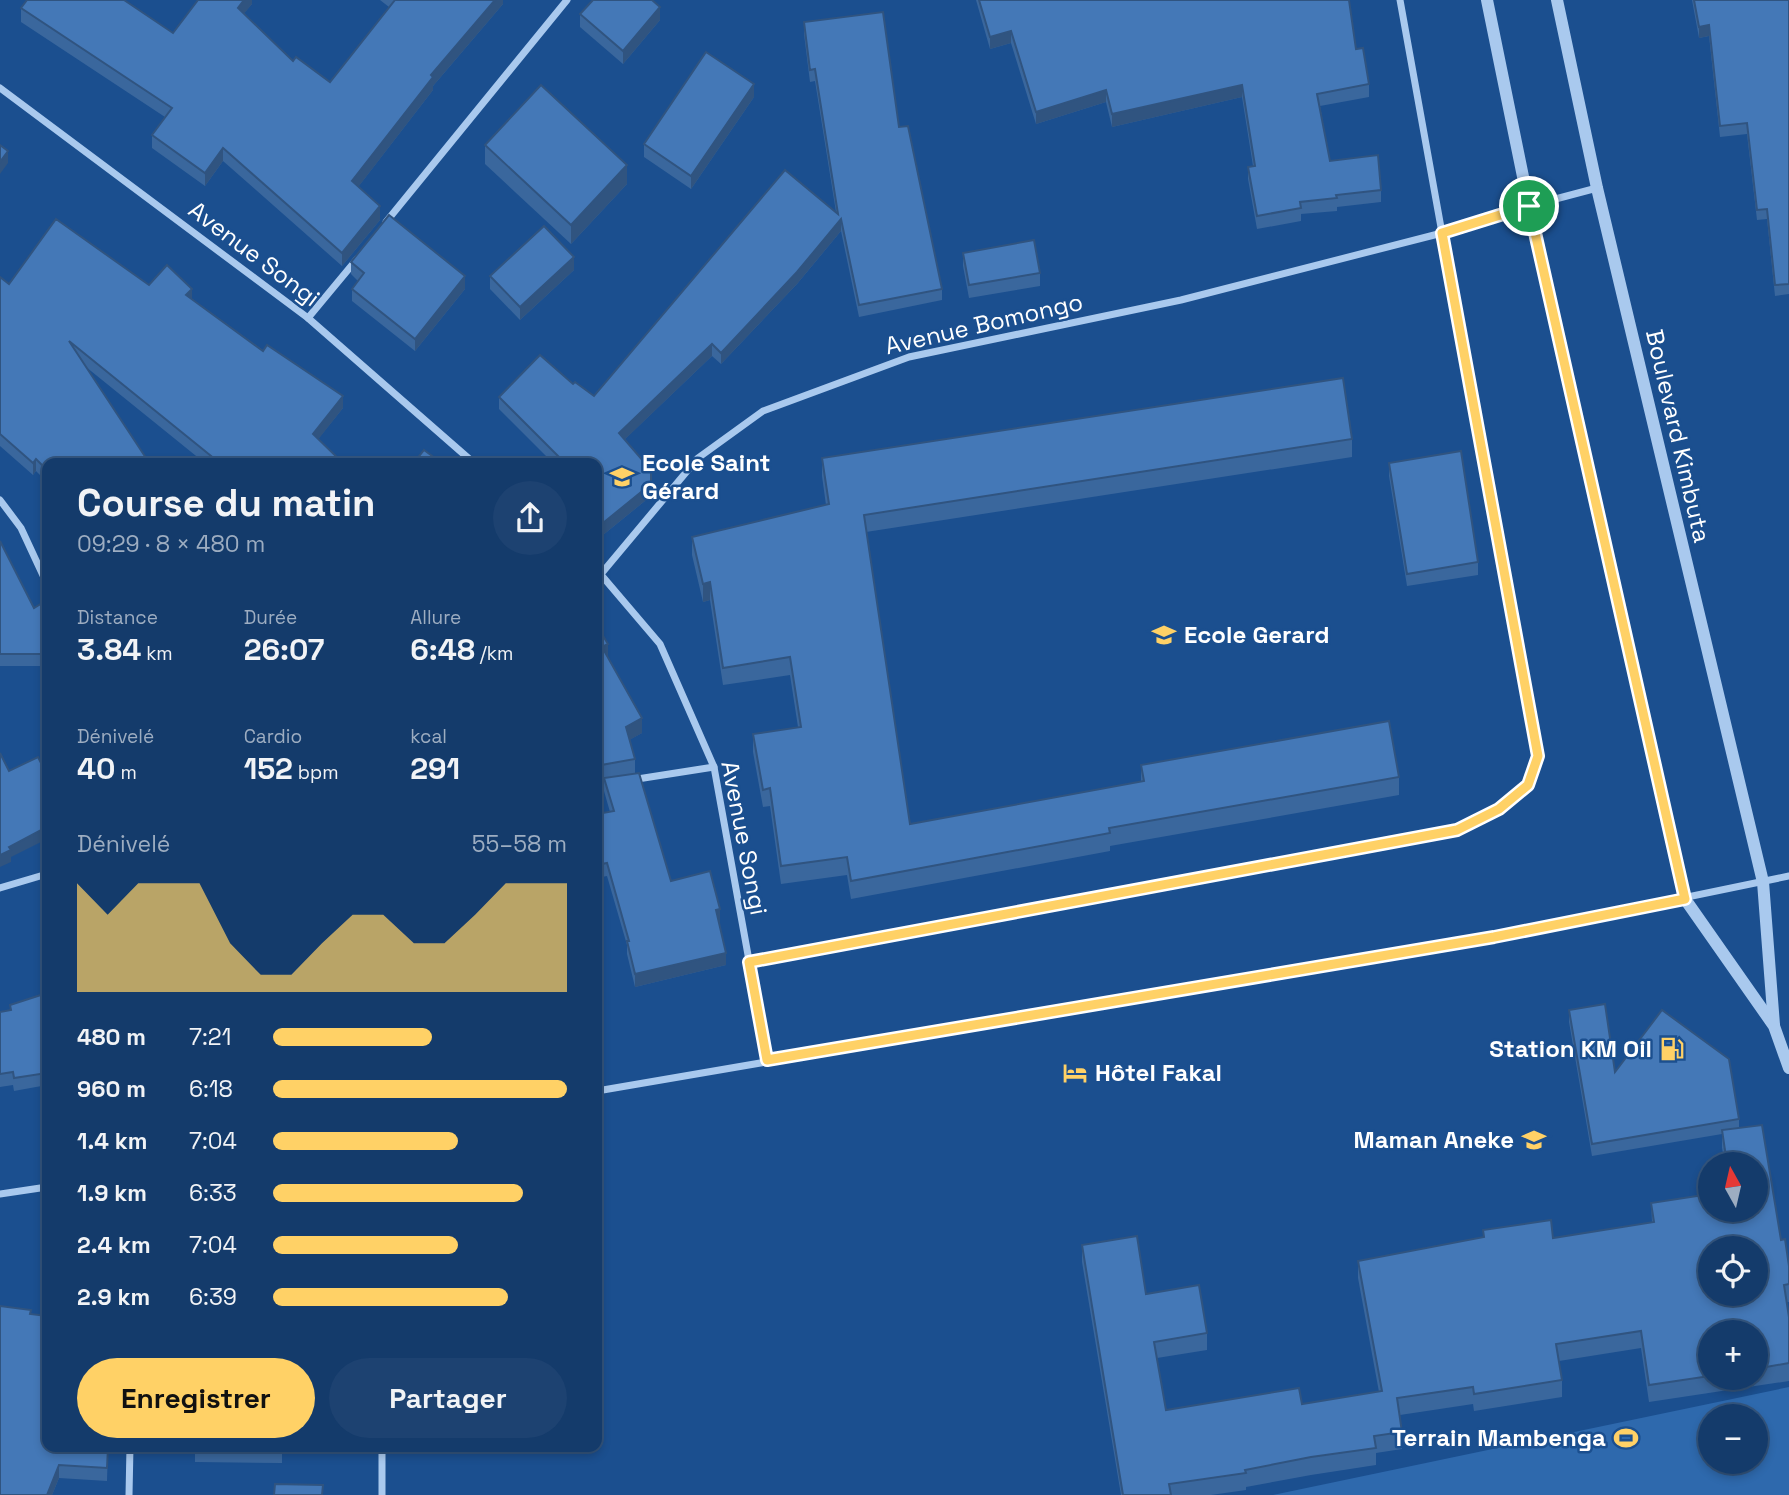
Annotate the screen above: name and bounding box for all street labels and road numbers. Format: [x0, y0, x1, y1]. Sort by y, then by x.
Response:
street label: Avenue Songi [182, 194, 326, 313]
street label: Avenue Bomongo [882, 286, 1086, 361]
street label: Boulevard Kimbuta [1639, 326, 1718, 546]
street label: Avenue Songi [714, 758, 775, 918]

